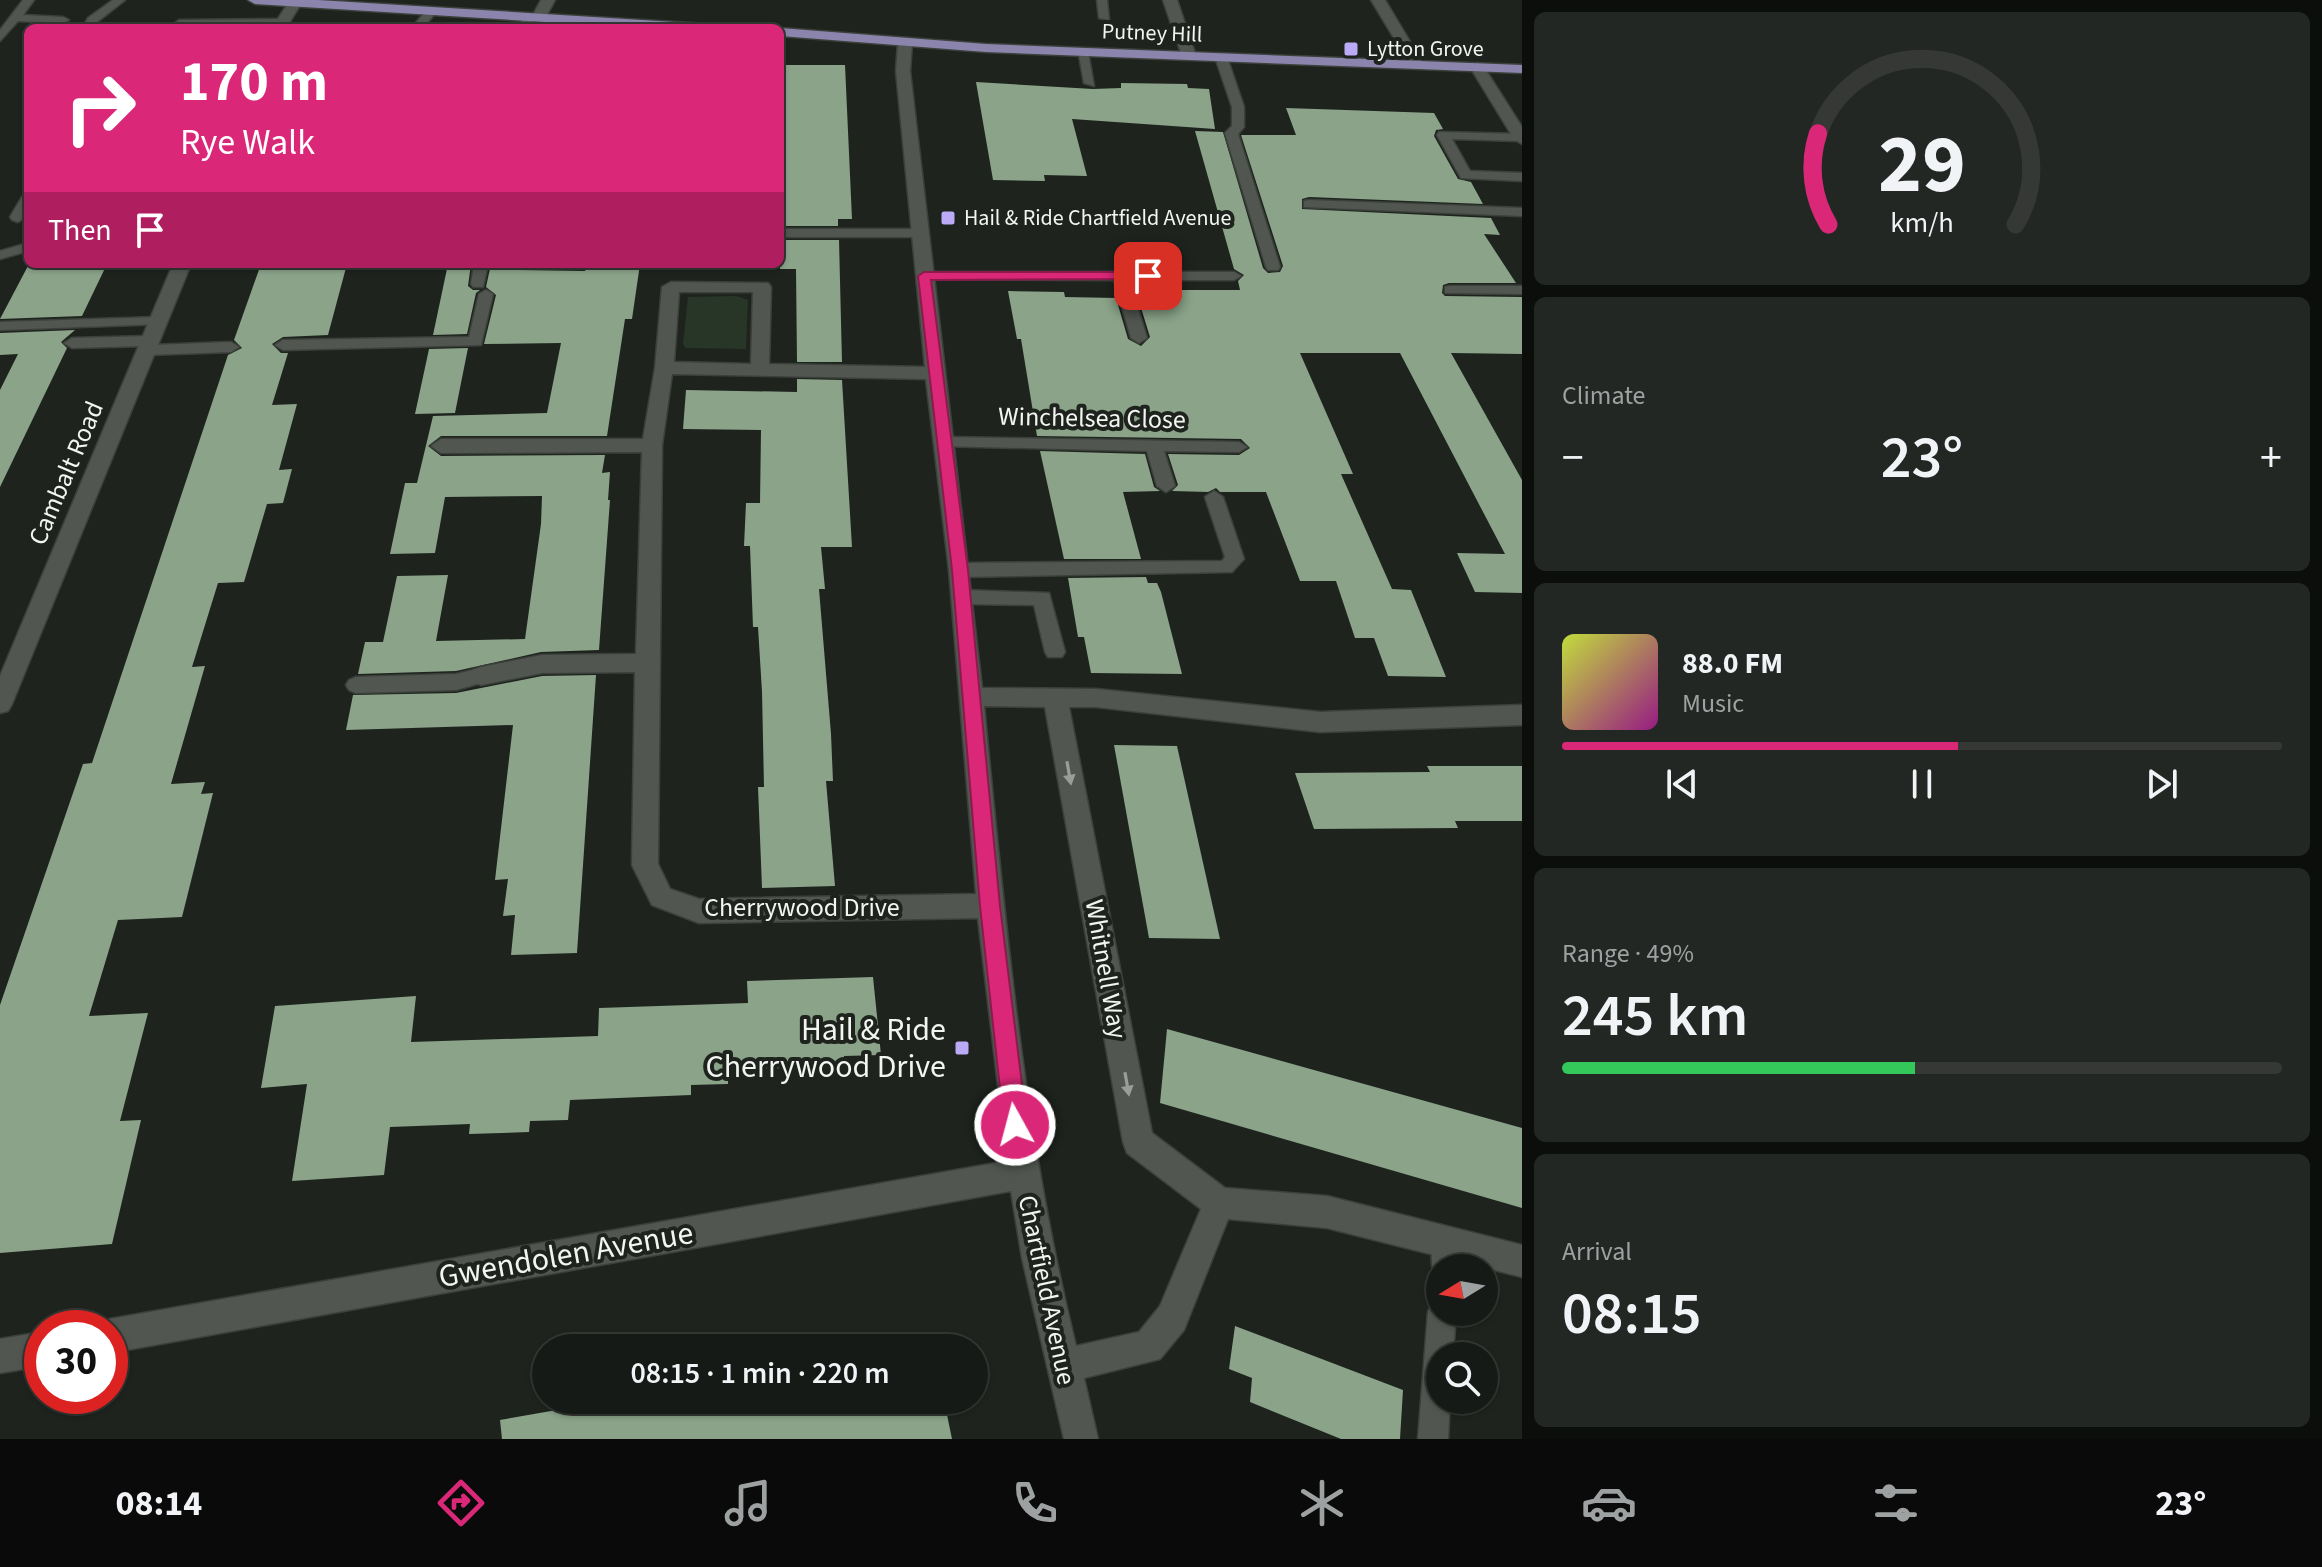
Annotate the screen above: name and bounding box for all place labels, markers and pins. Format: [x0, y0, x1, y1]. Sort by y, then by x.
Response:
place label: Lytton Grove [1367, 33, 1484, 65]
marker: Lytton Grove [1342, 40, 1360, 58]
place label: Hail & Ride Chartfield Avenue [964, 202, 1231, 234]
marker: Hail & Ride Chartfield Avenue [939, 209, 957, 227]
pin [1114, 242, 1182, 310]
place label: Hail & Ride Cherrywood Drive [705, 1007, 946, 1090]
marker: Hail & Ride Cherrywood Drive [953, 1039, 971, 1057]

